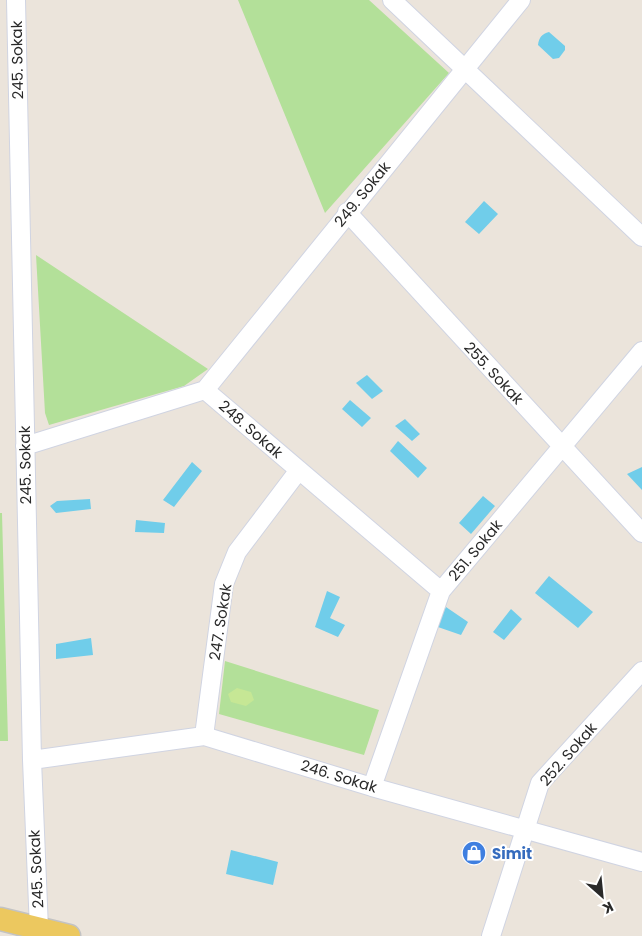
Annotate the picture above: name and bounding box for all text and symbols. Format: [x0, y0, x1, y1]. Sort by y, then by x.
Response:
street label: 245. Sokak [6, 20, 28, 99]
street label: 249. Sokak [329, 157, 395, 231]
street label: 255. Sokak [460, 337, 529, 409]
street label: 248. Sokak [214, 395, 288, 463]
street label: 245. Sokak [14, 425, 36, 504]
street label: 251. Sokak [443, 515, 507, 585]
street label: 247. Sokak [204, 582, 236, 662]
street label: 252. Sokak [535, 718, 602, 790]
street label: 246. Sokak [298, 754, 380, 798]
street label: 245. Sokak [23, 829, 49, 909]
shop icon: Simit [461, 840, 487, 866]
place label: Simit [492, 843, 532, 864]
north arrow [577, 871, 627, 921]
text: K [599, 896, 617, 919]

